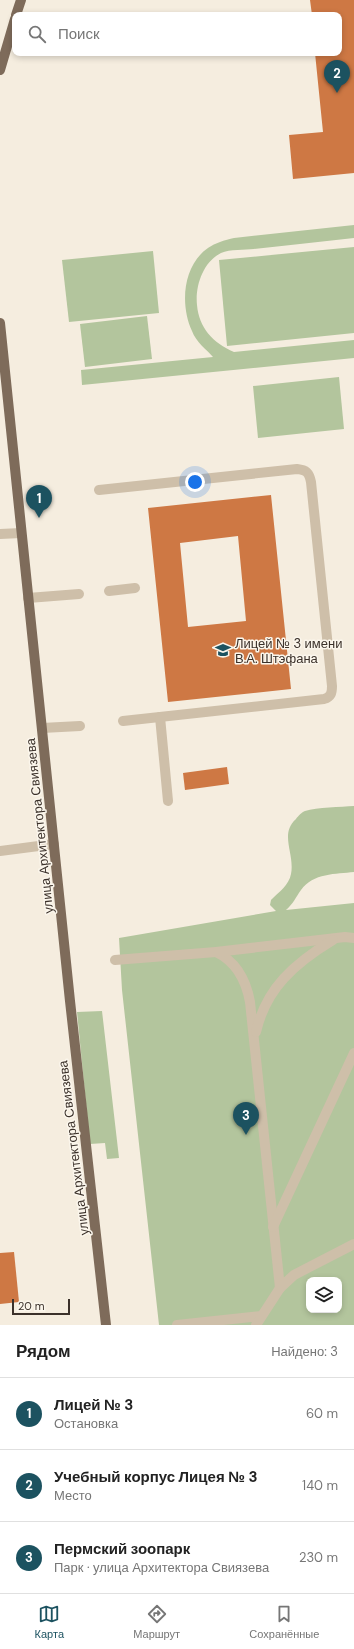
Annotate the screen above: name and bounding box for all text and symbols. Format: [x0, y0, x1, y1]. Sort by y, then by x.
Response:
search box [12, 12, 342, 56]
icon: search [26, 23, 48, 45]
text: Поиск [58, 24, 100, 44]
pin: 2 [324, 60, 350, 93]
your location [185, 472, 205, 492]
pin: 1 [26, 485, 52, 518]
place label: Лицей № 3 имени В.А. Штэфана [235, 635, 342, 667]
school or university icon: Лицей № 3 имени В.А. Штэфана [214, 641, 232, 659]
street label: улица Архитектора Свиязева [22, 737, 57, 914]
street label: улица Архитектора Свиязева [54, 1059, 93, 1236]
pin: 3 [233, 1102, 259, 1135]
map controls [306, 1277, 342, 1313]
button: layers [306, 1277, 342, 1313]
scale bar [12, 1297, 70, 1316]
text: 20 m [18, 1299, 44, 1313]
text: Рядом [16, 1340, 71, 1362]
text: Найдено: 3 [271, 1343, 338, 1360]
text: Лицей № 3 [54, 1395, 133, 1415]
text: 1 [27, 1405, 31, 1422]
text: 60 m [306, 1405, 338, 1422]
text: Остановка [54, 1415, 118, 1432]
text: Учебный корпус Лицея № 3 [54, 1467, 257, 1487]
text: 2 [25, 1477, 33, 1494]
text: 140 m [302, 1477, 338, 1494]
text: Место [54, 1487, 92, 1504]
text: Пермский зоопарк [54, 1539, 190, 1559]
text: 3 [25, 1549, 33, 1566]
text: 230 m [299, 1549, 338, 1566]
text: Парк · улица Архитектора Свиязева [54, 1559, 269, 1576]
tab: Карта [35, 1603, 64, 1641]
tab: Маршрут [133, 1603, 180, 1641]
tab: Сохранённые [249, 1603, 319, 1641]

